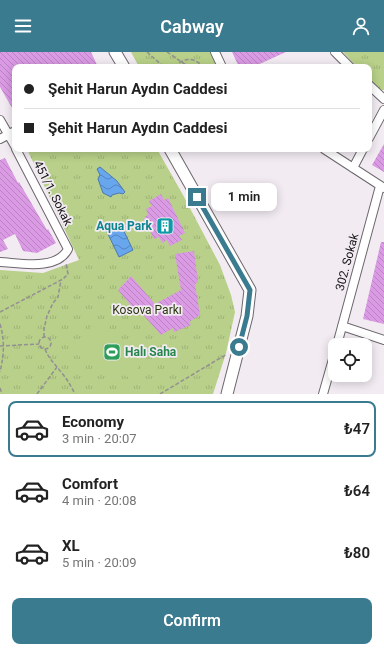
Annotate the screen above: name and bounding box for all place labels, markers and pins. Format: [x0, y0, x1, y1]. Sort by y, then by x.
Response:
building icon: Aqua Park [155, 216, 175, 236]
place label: Aqua Park [96, 219, 153, 233]
sports icon: Halı Saha [102, 342, 122, 362]
place label: Halı Saha [125, 345, 177, 359]

